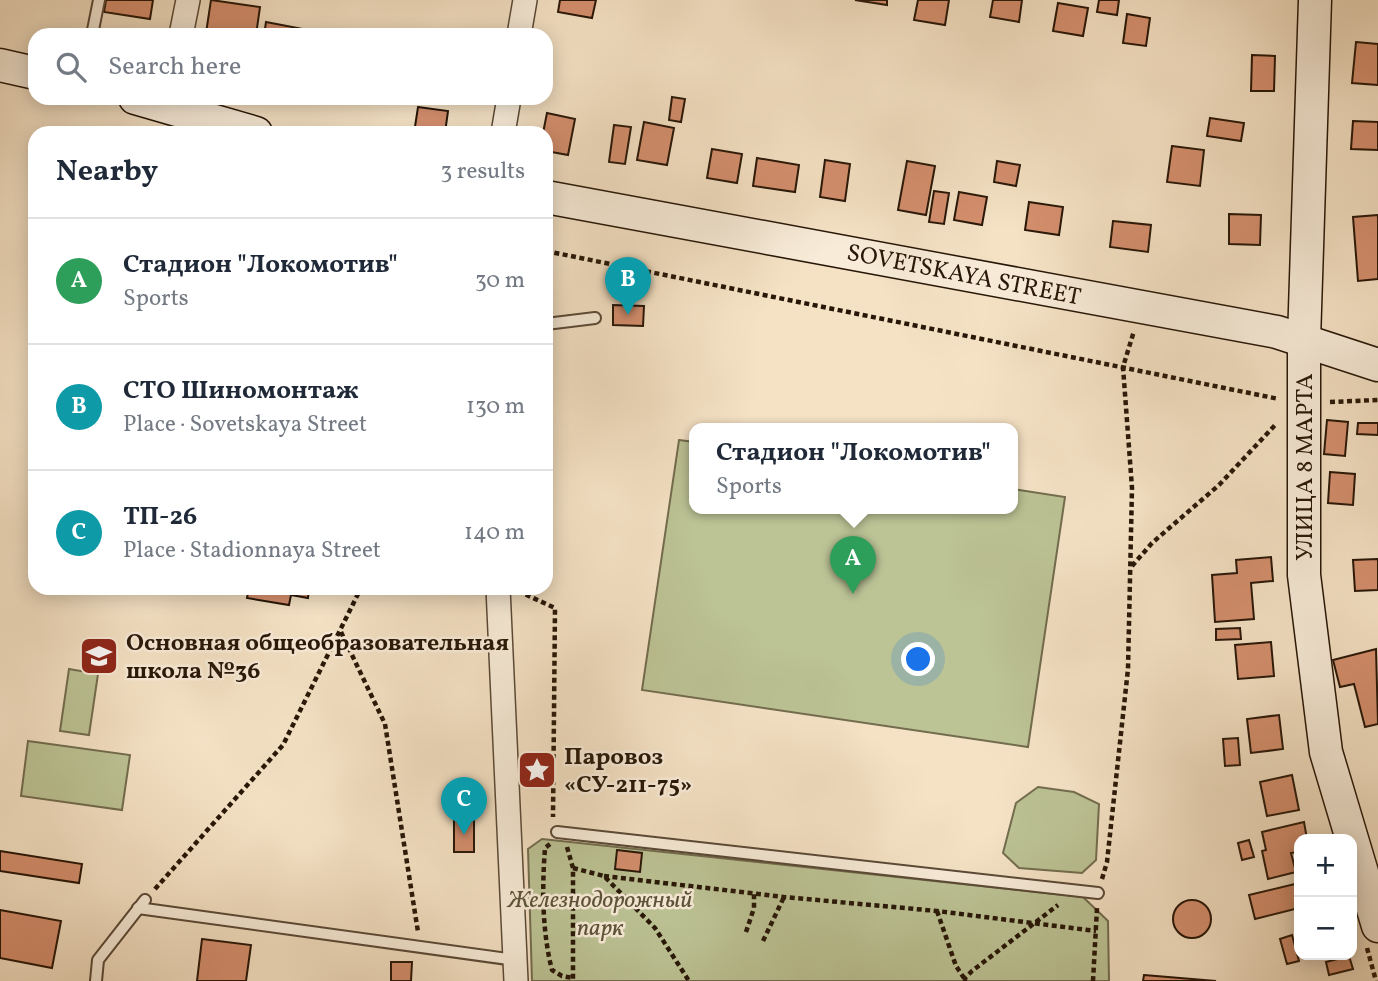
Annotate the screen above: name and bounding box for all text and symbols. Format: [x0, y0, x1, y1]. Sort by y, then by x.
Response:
search box [28, 28, 553, 105]
icon: search [52, 48, 90, 86]
text: Search here [108, 49, 241, 85]
text: Nearby [56, 151, 158, 193]
text: 3 results [440, 156, 525, 188]
street label: SOVETSKAYA STREET [844, 237, 1084, 315]
text: Стадион "Локомотив" [123, 247, 398, 283]
pin: B [605, 257, 651, 315]
text: A [71, 265, 87, 297]
text: 30 m [475, 265, 525, 297]
text: Sports [123, 283, 189, 315]
text: СТО Шиномонтаж [123, 373, 359, 409]
street label: УЛИЦА 8 МАРТА [1289, 373, 1323, 561]
text: B [71, 391, 87, 423]
text: 130 m [466, 391, 525, 423]
text: Place · Sovetskaya Street [123, 409, 367, 441]
popup [689, 423, 1018, 514]
text: Стадион "Локомотив" [716, 435, 991, 471]
text: Sports [716, 471, 782, 503]
text: ТП-26 [123, 499, 197, 535]
text: C [72, 517, 86, 549]
text: 140 m [464, 517, 525, 549]
text: Place · Stadionnaya Street [123, 535, 381, 567]
pin: A [830, 536, 876, 594]
place label: Основная общеобразовательная школа №36 [126, 627, 509, 689]
school or university icon: Основная общеобразовательная школа №36 [78, 635, 120, 677]
your location [901, 642, 935, 676]
place label: Паровоз «СУ-211-75» [564, 741, 692, 803]
place icon: Паровоз «СУ-211-75» [516, 749, 558, 791]
pin: C [441, 777, 487, 835]
map controls [1294, 834, 1357, 960]
button: + [1294, 834, 1357, 897]
park label: Железнодорожный парк [507, 884, 692, 946]
button: − [1294, 897, 1357, 960]

